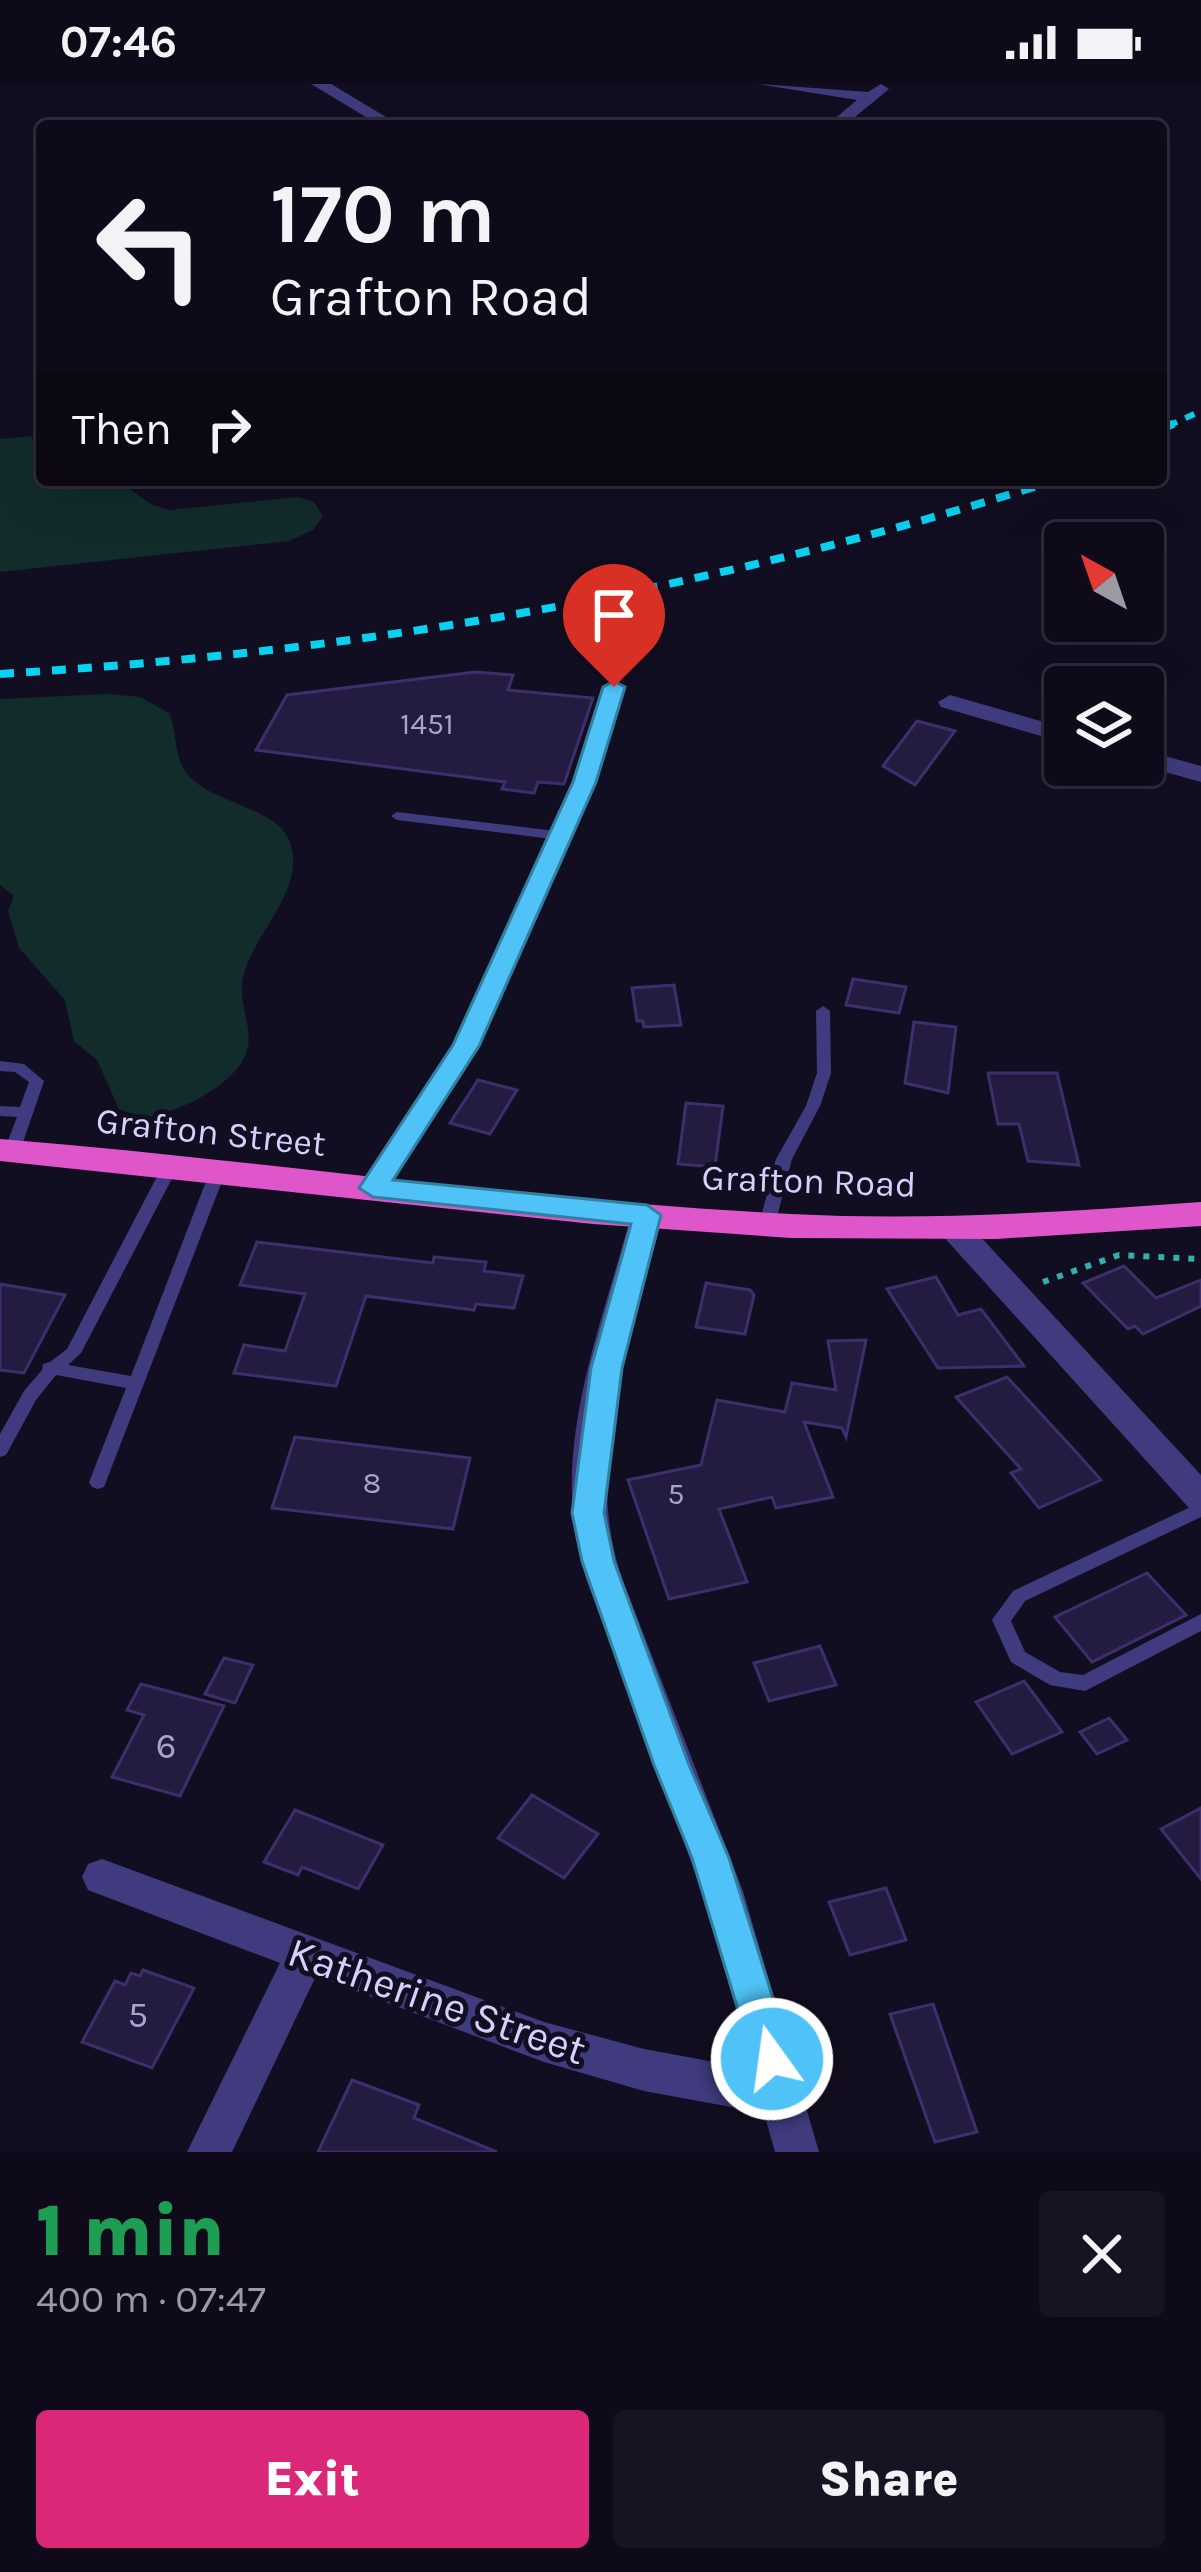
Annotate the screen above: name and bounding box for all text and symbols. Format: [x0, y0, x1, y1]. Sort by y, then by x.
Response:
text: 07:46 [60, 16, 177, 68]
text: 170 m [270, 165, 496, 263]
icon: left [72, 168, 228, 324]
text: Grafton Road [270, 265, 592, 329]
icon: right [196, 396, 262, 462]
text: Then [72, 403, 172, 455]
north arrow [1044, 522, 1164, 642]
map controls [1044, 522, 1164, 786]
pin [563, 564, 665, 687]
icon: arrive [581, 582, 647, 648]
button: layers [1044, 666, 1164, 786]
house number: 1451 [400, 706, 454, 742]
street label: Grafton Street [94, 1099, 328, 1165]
street label: Grafton Road [701, 1156, 917, 1206]
house number: 8 [363, 1465, 381, 1501]
house number: 5 [668, 1476, 684, 1512]
house number: 6 [156, 1725, 176, 1767]
street label: Katherine Street [282, 1927, 592, 2075]
house number: 5 [128, 1994, 148, 2036]
position arrow [709, 1996, 835, 2122]
text: 1 min [36, 2189, 225, 2273]
button: close [1039, 2191, 1165, 2317]
text: 400 m · 07:47 [36, 2276, 266, 2322]
button: Exit [36, 2410, 589, 2548]
button: Share [613, 2410, 1165, 2548]

